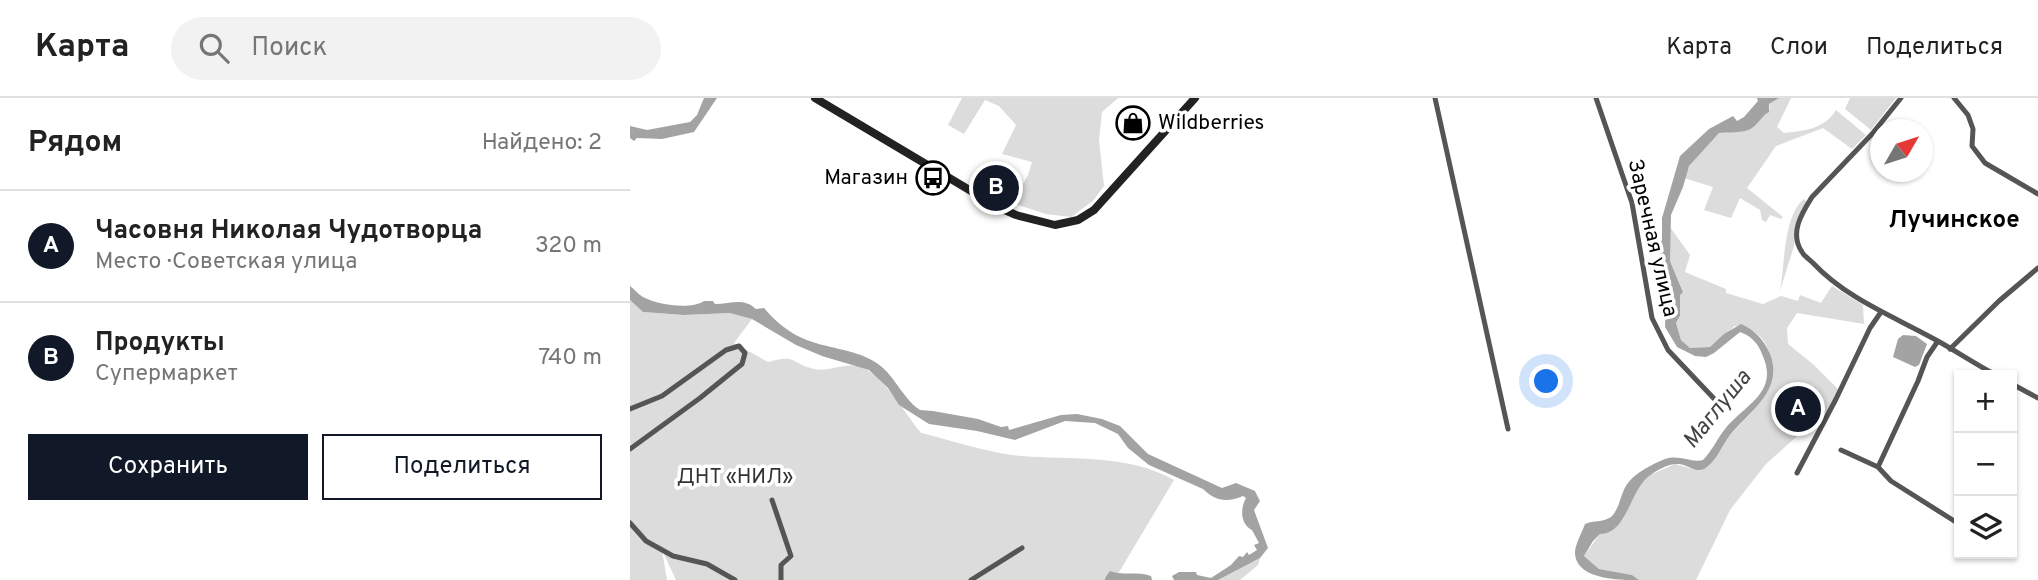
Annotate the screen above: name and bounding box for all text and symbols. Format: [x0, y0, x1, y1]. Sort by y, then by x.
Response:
search box [171, 17, 661, 80]
text: Карта [35, 27, 129, 69]
icon: search [195, 29, 233, 67]
text: Поиск [251, 32, 327, 65]
text: Карта [1666, 33, 1732, 63]
text: Слои [1770, 33, 1828, 63]
text: Поделиться [1866, 33, 2003, 63]
shop icon: Wildberries [1114, 104, 1152, 142]
place label: Wildberries [1158, 110, 1264, 137]
north arrow [1870, 119, 1933, 182]
text: Рядом [28, 125, 122, 162]
text: Найдено: 2 [482, 129, 602, 158]
street label: Заречная улица [1621, 157, 1683, 319]
bus stop icon: Магазин [914, 159, 952, 197]
pin: B [973, 162, 1019, 214]
place label: Магазин [824, 165, 908, 192]
district label: Лучинское [1888, 206, 2020, 236]
text: Часовня Николая Чудотворца [95, 215, 482, 248]
text: A [43, 232, 59, 261]
text: 320 m [535, 232, 602, 261]
text: Место · Советская улица [95, 248, 357, 277]
text: Продукты [95, 327, 225, 360]
text: B [43, 344, 59, 373]
text: 740 m [538, 344, 602, 373]
text: Супермаркет [95, 360, 238, 389]
your location [1529, 364, 1563, 398]
water label: Маглуша [1677, 365, 1759, 455]
map controls [1954, 370, 2017, 559]
button: + [1954, 370, 2017, 433]
pin: A [1775, 383, 1821, 435]
button: − [1954, 433, 2017, 496]
button: Сохранить [28, 434, 308, 500]
button: Поделиться [322, 434, 602, 500]
park label: ДНТ «НИЛ» [677, 464, 793, 491]
button: layers [1954, 496, 2017, 559]

